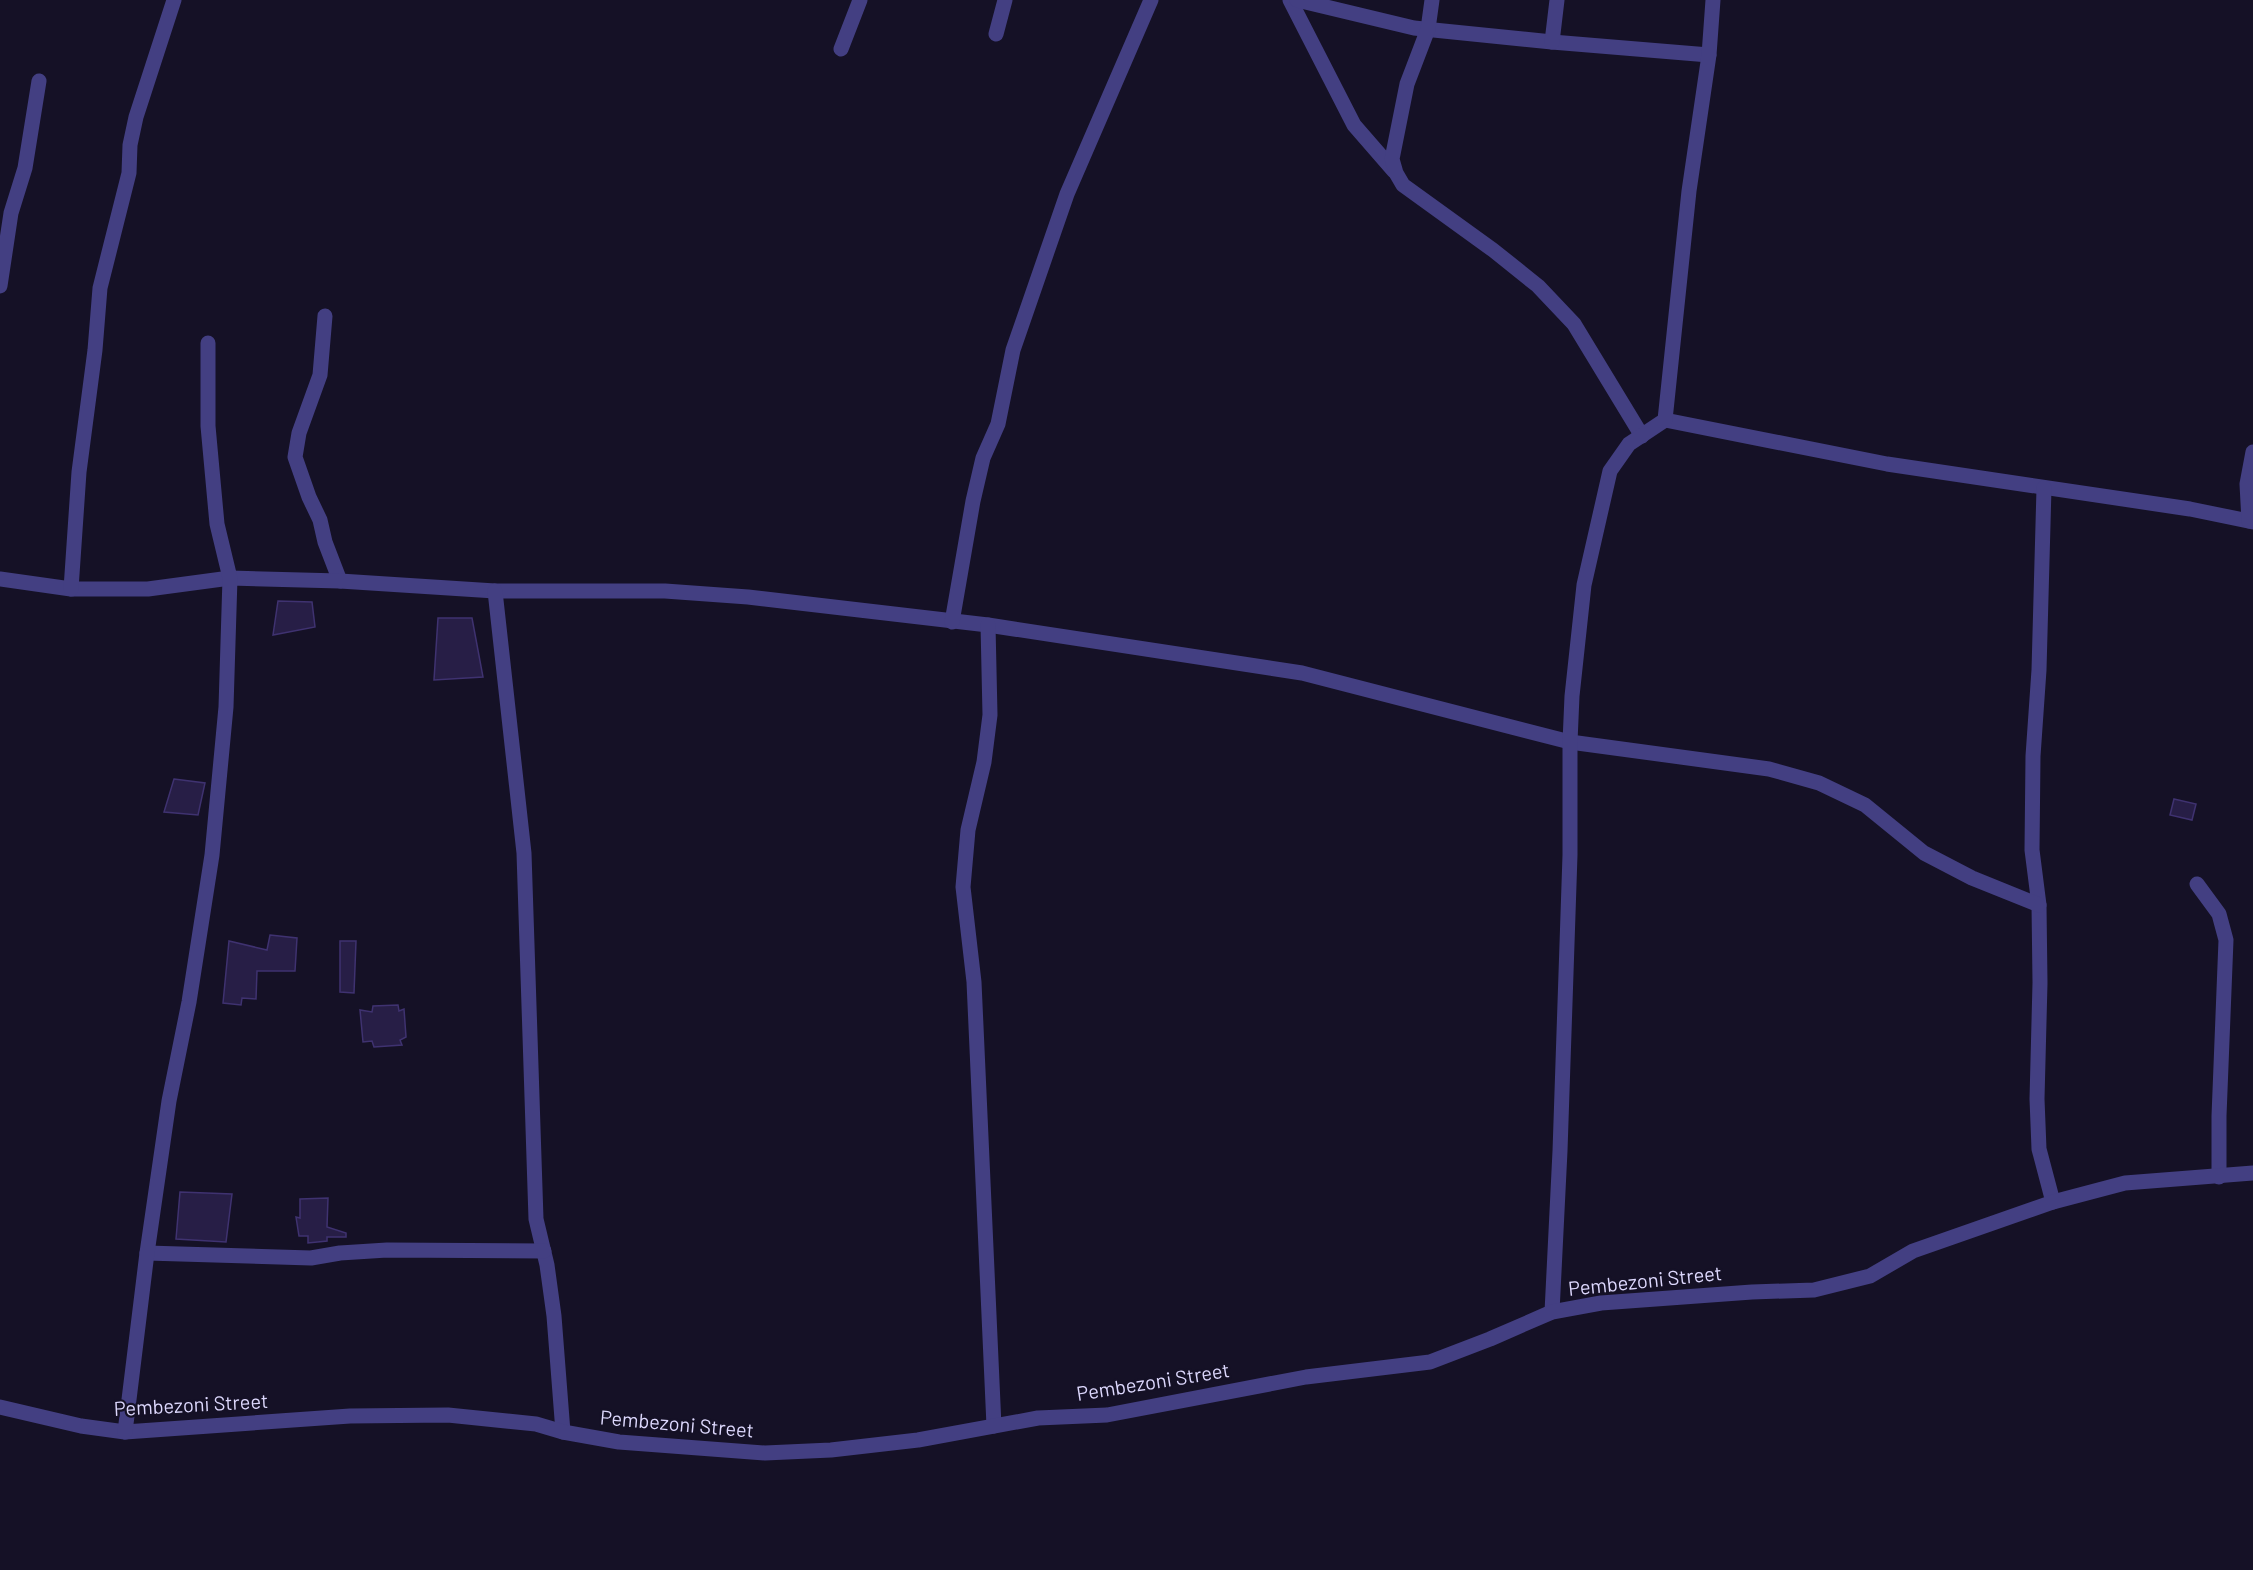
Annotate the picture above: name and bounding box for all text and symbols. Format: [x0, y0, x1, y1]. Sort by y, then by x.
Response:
street label: Pembezoni Street [1567, 1260, 1723, 1300]
street label: Pembezoni Street [1075, 1357, 1231, 1405]
street label: Pembezoni Street [113, 1388, 269, 1420]
street label: Pembezoni Street [599, 1404, 755, 1442]

